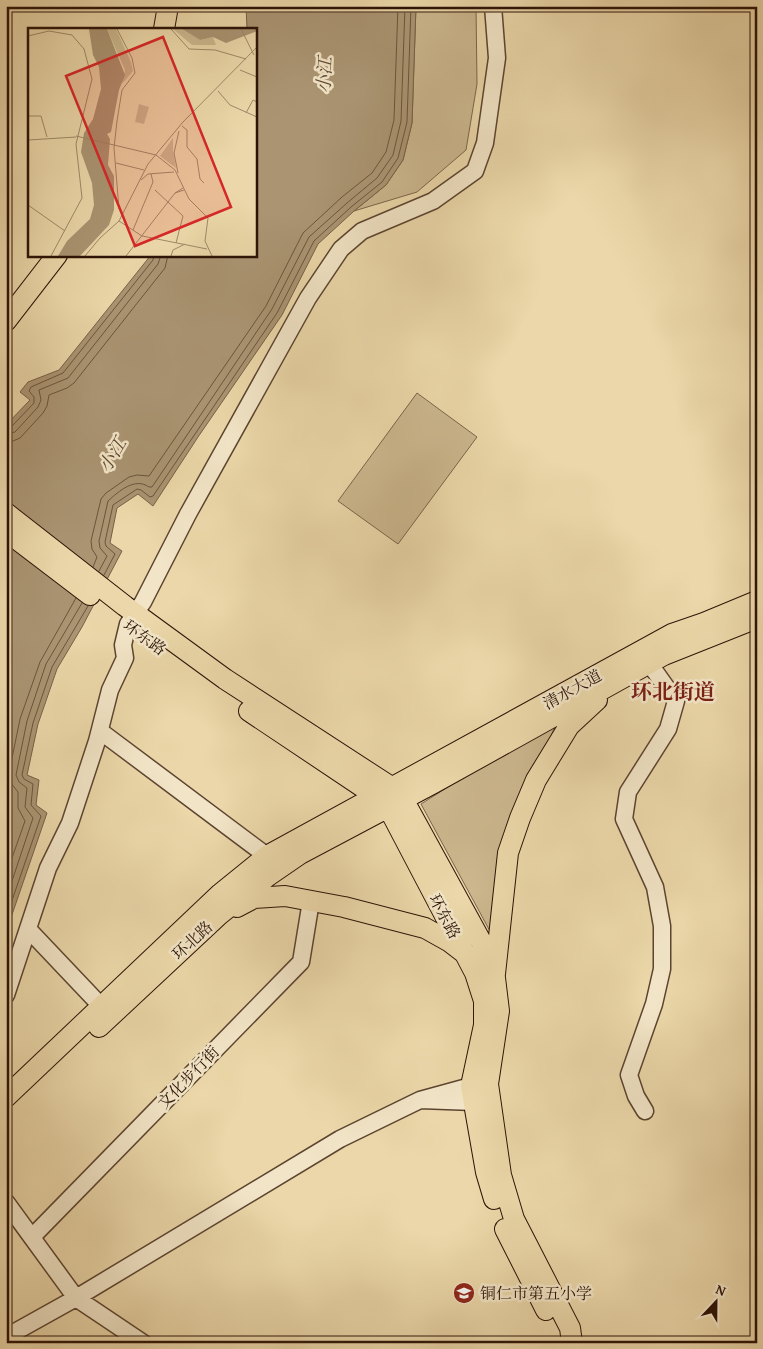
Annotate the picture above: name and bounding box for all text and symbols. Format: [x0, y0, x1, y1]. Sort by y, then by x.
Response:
inset map [28, 28, 256, 256]
water label: 小江 [310, 53, 339, 94]
water label: 小江 [91, 430, 134, 477]
street label: 环东路 [119, 613, 171, 661]
street label: 清水大道 [538, 663, 606, 715]
district label: 环北街道 [631, 676, 715, 707]
street label: 环东路 [423, 889, 467, 943]
street label: 环北路 [166, 915, 218, 965]
street label: 文化步行街 [152, 1040, 224, 1114]
north arrow [690, 1276, 740, 1326]
text: N [713, 1279, 730, 1301]
school or university icon: 铜仁市第五小学 [452, 1281, 476, 1305]
place label: 铜仁市第五小学 [480, 1281, 592, 1305]

